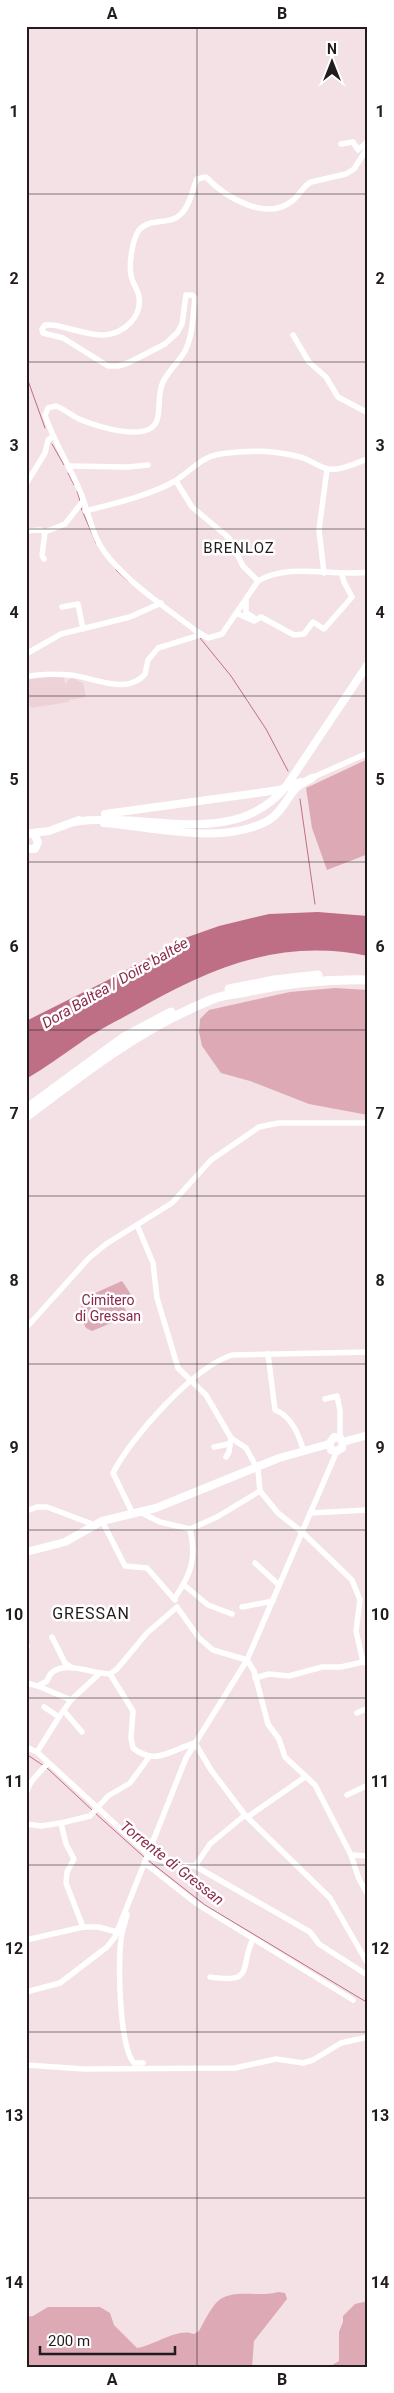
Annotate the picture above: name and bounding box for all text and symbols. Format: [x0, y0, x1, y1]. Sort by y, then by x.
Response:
text: A [107, 4, 118, 23]
text: B [277, 4, 287, 23]
north arrow [306, 38, 356, 88]
text: N [327, 41, 337, 57]
text: 1 [9, 102, 19, 121]
text: 1 [375, 102, 385, 121]
text: 2 [9, 269, 19, 288]
text: 2 [375, 269, 385, 288]
text: 3 [9, 436, 19, 455]
text: 3 [375, 436, 385, 455]
district label: BRENLOZ [203, 539, 275, 557]
text: 4 [9, 603, 19, 622]
text: 4 [375, 603, 385, 622]
text: 5 [9, 770, 19, 789]
text: 5 [375, 770, 385, 789]
water label: Dora Baltea / Doire baltée [39, 934, 192, 1032]
text: 6 [9, 937, 19, 956]
text: 6 [375, 937, 385, 956]
text: 7 [9, 1104, 19, 1123]
text: 7 [375, 1104, 385, 1123]
text: 8 [9, 1271, 19, 1290]
text: 8 [375, 1271, 385, 1290]
park label: Cimitero di Gressan [75, 1292, 141, 1324]
text: 9 [9, 1438, 19, 1457]
text: 9 [375, 1438, 385, 1457]
district label: GRESSAN [52, 1604, 130, 1623]
text: 10 [5, 1605, 23, 1624]
text: 10 [371, 1605, 389, 1624]
text: 11 [5, 1772, 23, 1791]
text: 11 [371, 1772, 389, 1791]
water label: Torrente di Gressan [117, 1817, 227, 1909]
text: 12 [5, 1939, 23, 1958]
text: 12 [371, 1939, 389, 1958]
text: 13 [5, 2106, 23, 2125]
text: 13 [371, 2106, 389, 2125]
text: 14 [5, 2273, 23, 2292]
text: 14 [371, 2273, 389, 2292]
scale bar [40, 2323, 175, 2355]
text: 200 m [48, 2332, 90, 2350]
text: A [107, 2370, 118, 2389]
text: B [277, 2370, 287, 2389]

